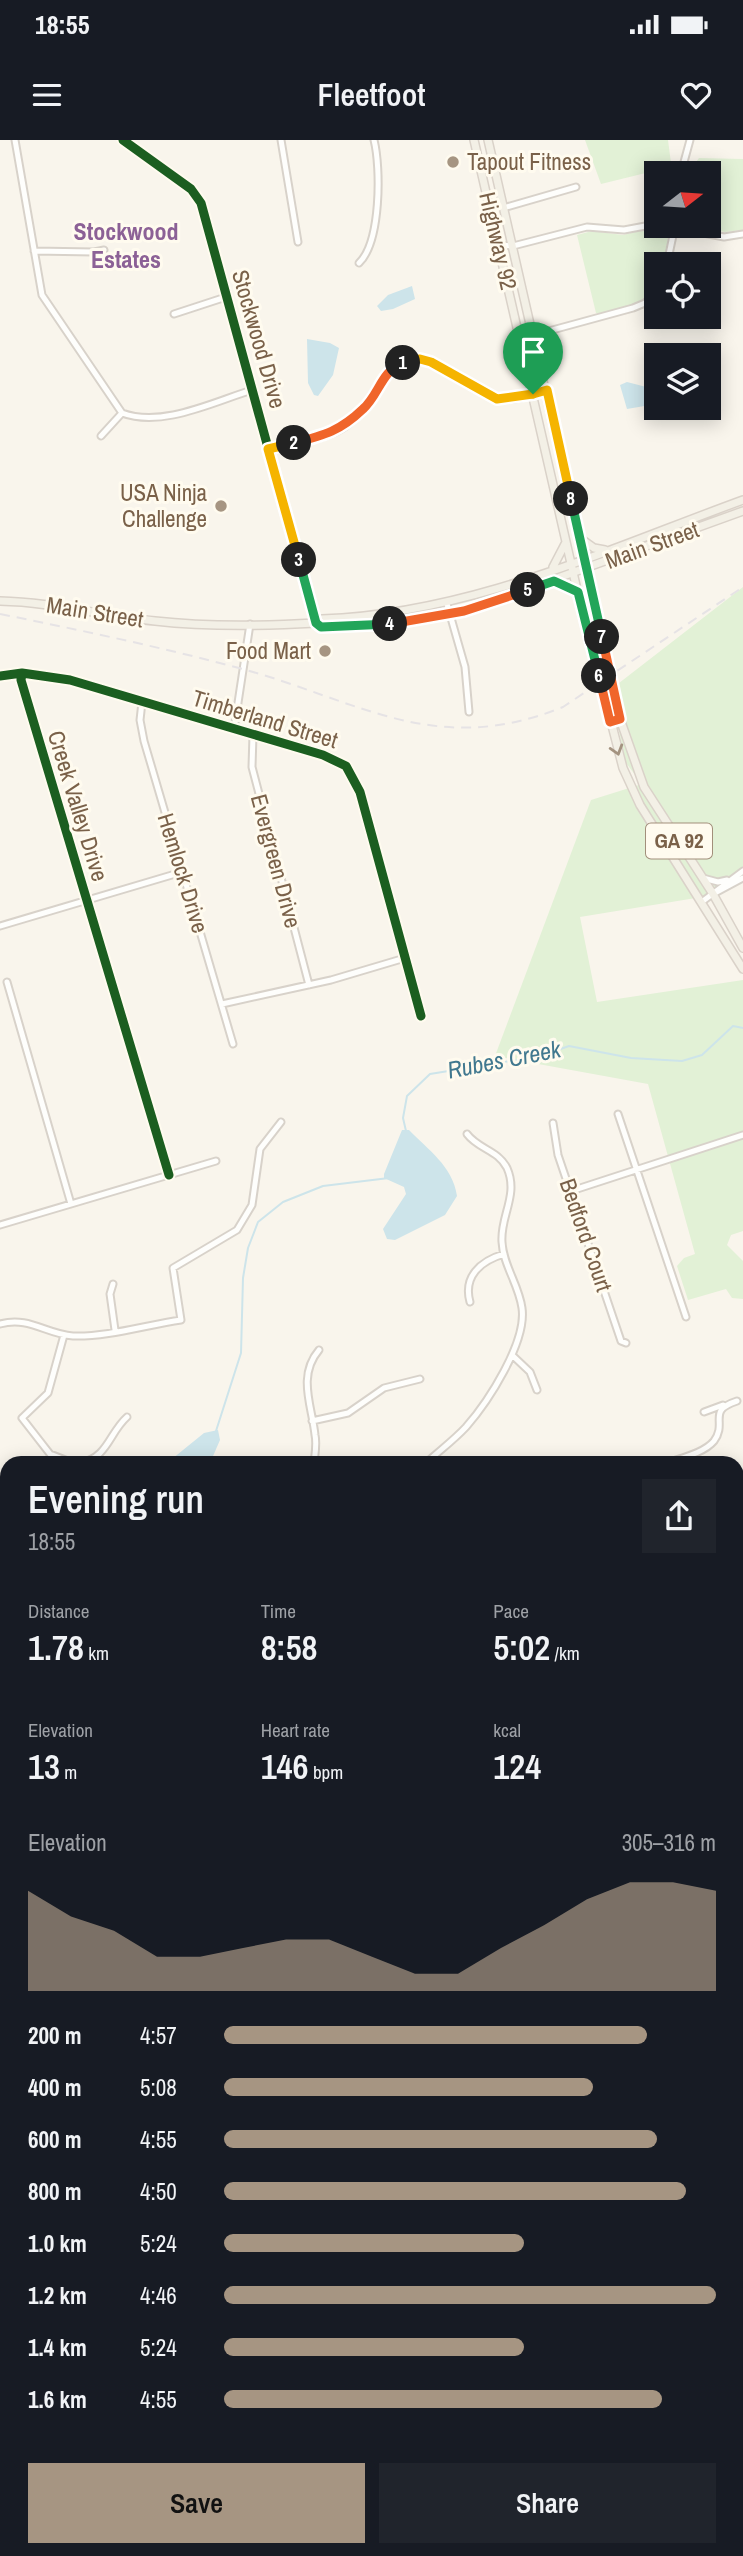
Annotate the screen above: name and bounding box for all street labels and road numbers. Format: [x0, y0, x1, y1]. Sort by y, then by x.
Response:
street label: Highway 92 [472, 189, 525, 293]
street label: Stockwood Drive [225, 266, 294, 412]
street label: Main Street [601, 513, 703, 576]
street label: Main Street [45, 589, 146, 634]
street label: Timberland Street [189, 682, 342, 755]
street label: Creek Valley Drive [41, 727, 116, 885]
street label: Evergreen Drive [244, 791, 309, 931]
street label: Hemlock Drive [151, 809, 216, 937]
road number: GA 92 [646, 824, 712, 858]
street label: Bedford Court [553, 1174, 620, 1295]

